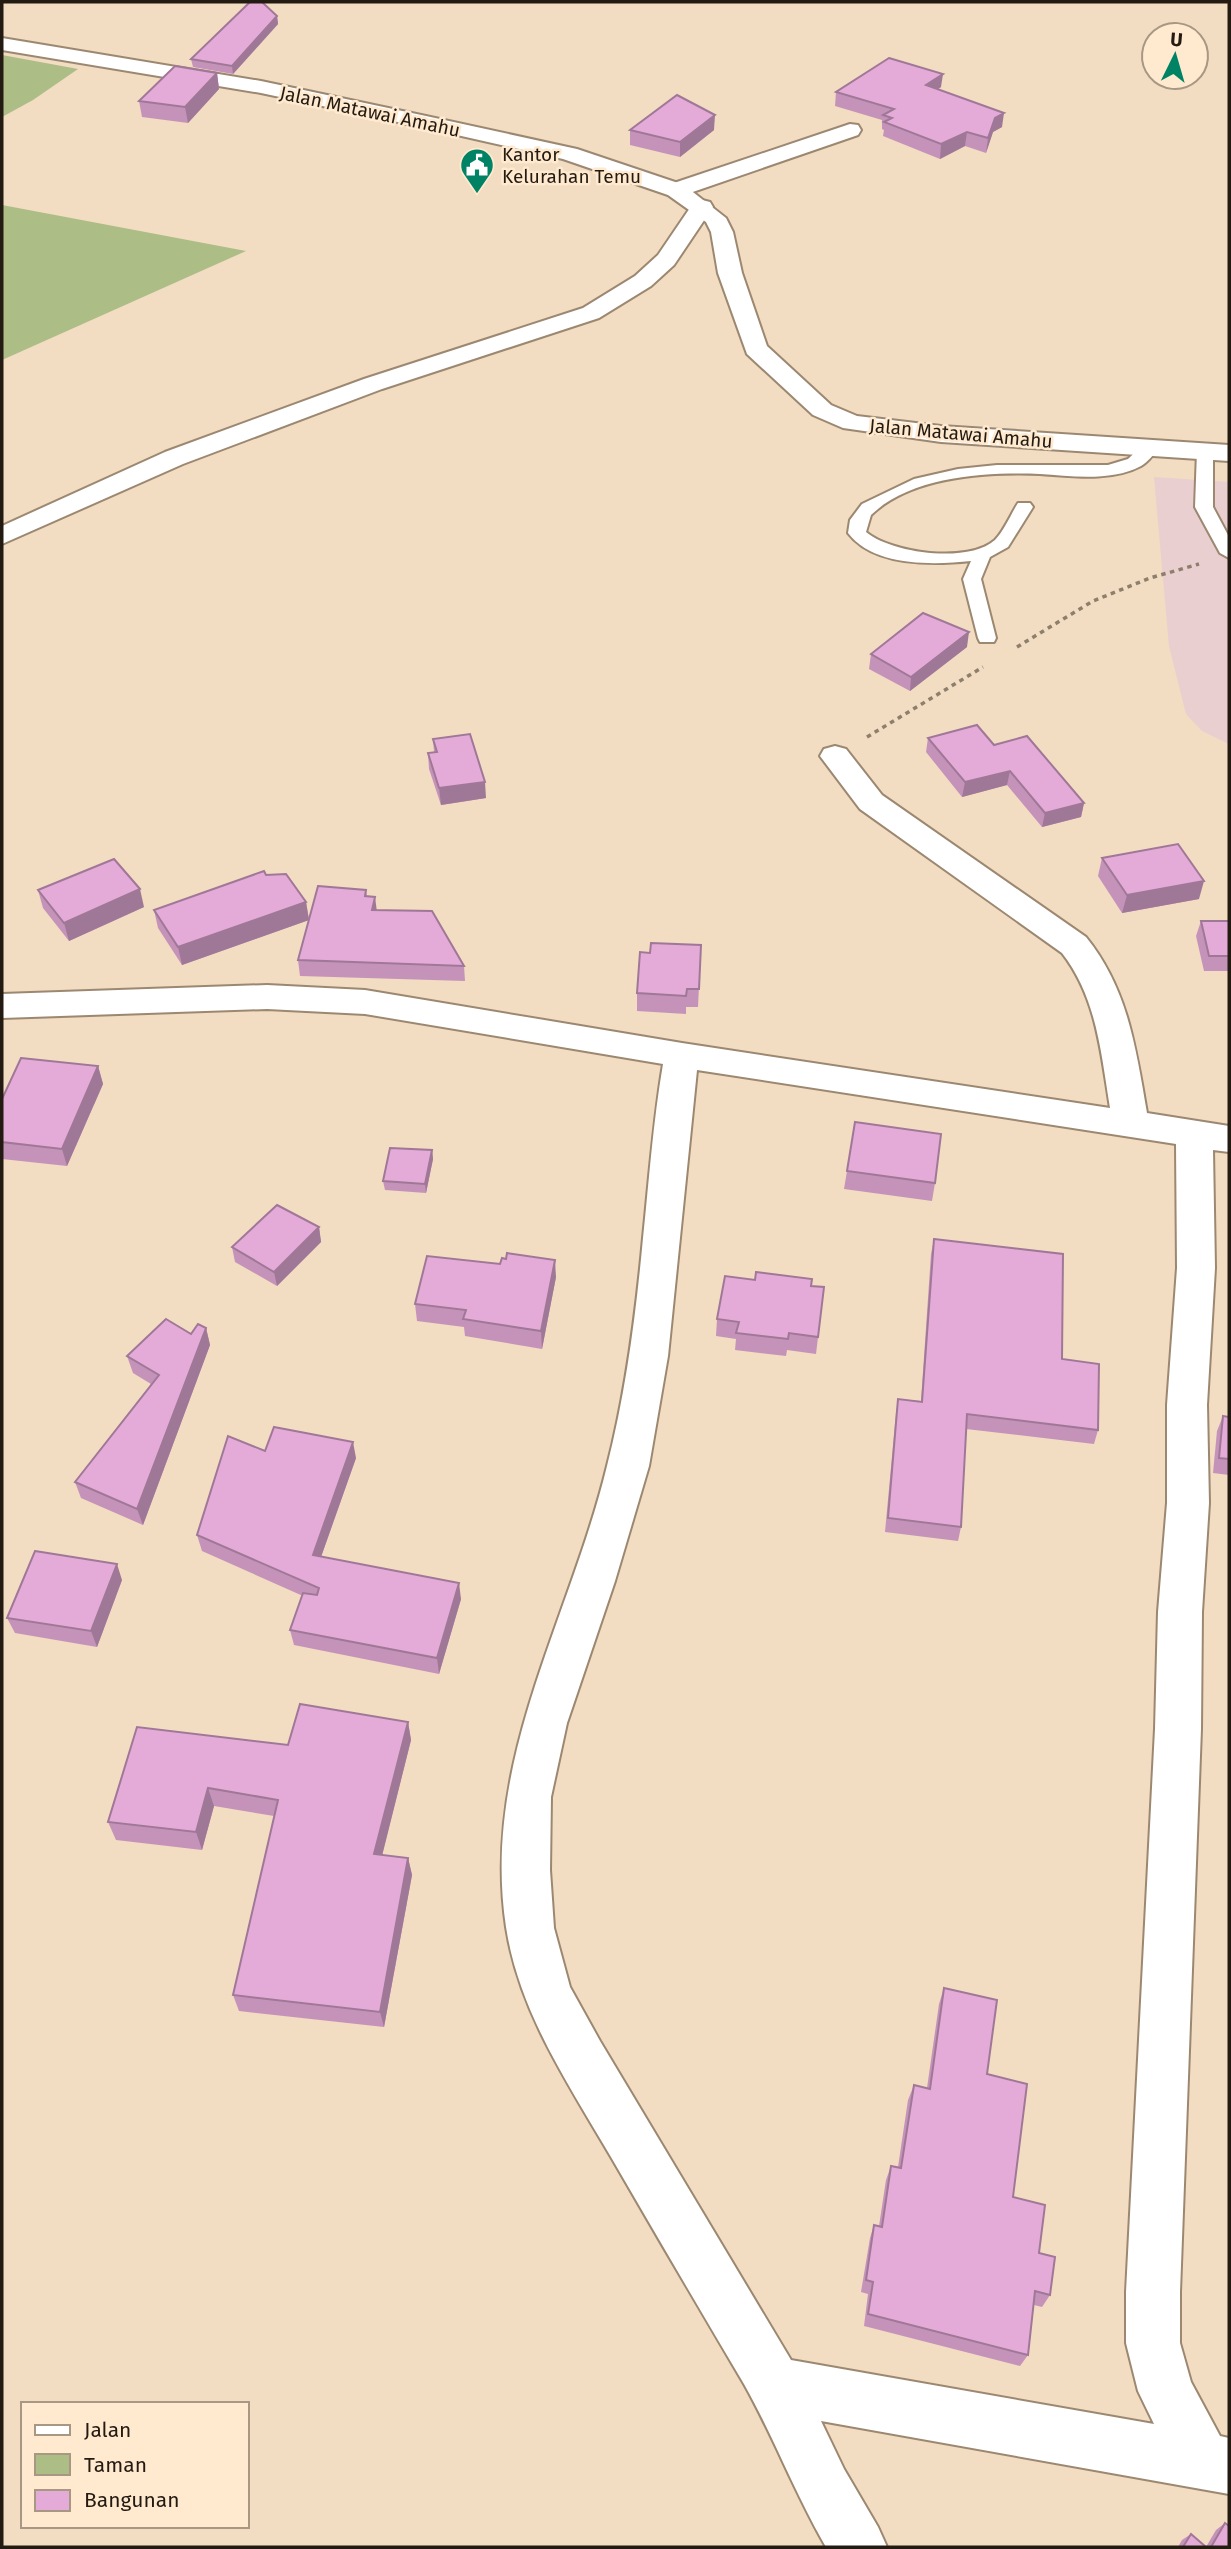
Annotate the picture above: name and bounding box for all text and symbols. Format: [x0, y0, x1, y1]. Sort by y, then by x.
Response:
north arrow [1140, 21, 1210, 91]
text: U [1169, 28, 1184, 52]
street label: Jalan Matawai Amahu [278, 81, 462, 142]
place label: Kantor Kelurahan Temu [502, 143, 641, 188]
public building icon: Kantor Kelurahan Temu [458, 146, 496, 195]
street label: Jalan Matawai Amahu [868, 414, 1054, 453]
legend [21, 2402, 248, 2528]
text: Jalan [84, 2417, 131, 2443]
text: Taman [84, 2452, 147, 2478]
text: Bangunan [84, 2487, 179, 2513]

